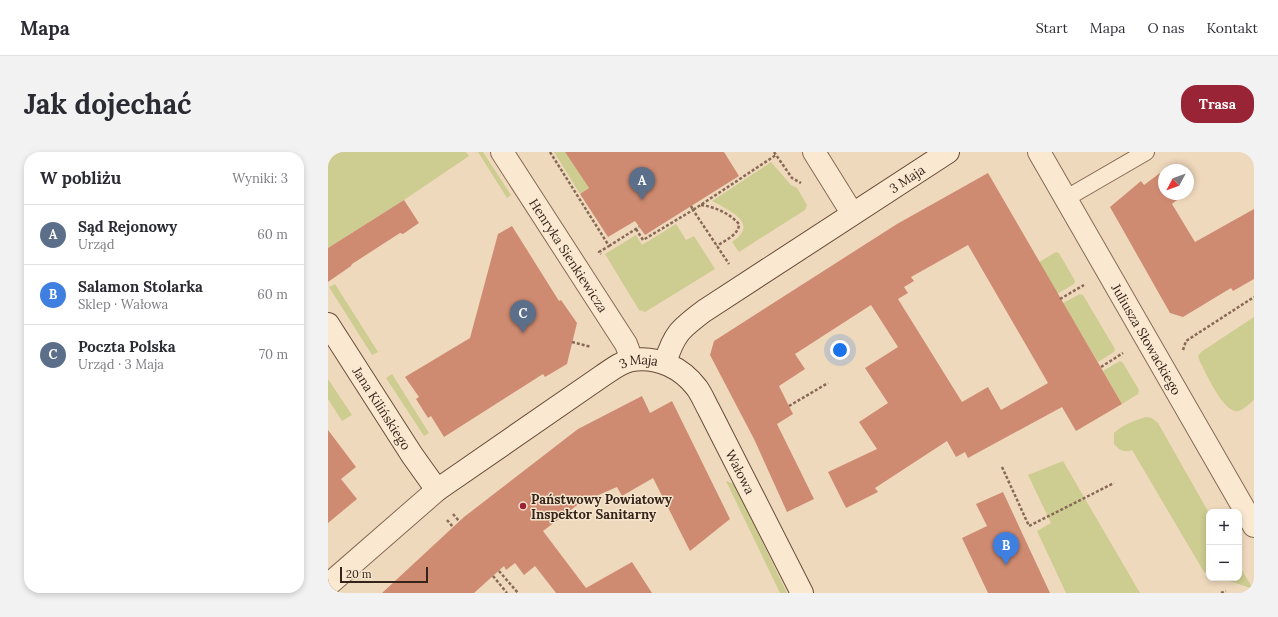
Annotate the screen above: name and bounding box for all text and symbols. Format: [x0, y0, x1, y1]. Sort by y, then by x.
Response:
text: Mapa [20, 16, 70, 40]
text: Start [1036, 19, 1068, 37]
text: Mapa [1090, 19, 1125, 37]
text: O nas [1147, 19, 1185, 37]
text: Kontakt [1207, 19, 1258, 37]
button: Trasa [1181, 85, 1254, 123]
text: Jak dojechać [24, 86, 192, 122]
street label: 3 Maja [886, 161, 928, 197]
north arrow [1158, 164, 1194, 200]
text: W pobliżu [40, 167, 121, 189]
pin: A [629, 167, 655, 200]
text: Wyniki: 3 [232, 170, 288, 187]
street label: Henryka Sienkiewicza [526, 195, 612, 316]
text: Sąd Rejonowy [78, 217, 177, 236]
text: A [49, 226, 57, 243]
text: 60 m [257, 226, 288, 243]
text: Urząd [78, 236, 115, 253]
text: Salamon Stolarka [78, 277, 203, 296]
street label: Juliusza Słowackiego [1107, 280, 1186, 398]
text: B [49, 286, 57, 303]
text: 60 m [257, 286, 288, 303]
text: Sklep · Wałowa [78, 296, 168, 313]
pin: C [510, 300, 536, 333]
text: Poczta Polska [78, 337, 176, 356]
your location [830, 340, 850, 360]
text: C [49, 346, 57, 363]
text: 70 m [259, 346, 288, 363]
street label: 3 Maja [616, 350, 660, 372]
text: Urząd · 3 Maja [78, 356, 164, 373]
street label: Jana Kilińskiego [349, 363, 415, 453]
street label: Wałowa [722, 447, 759, 497]
place label: Państwowy Powiatowy Inspektor Sanitarny [531, 491, 673, 523]
marker: Państwowy Powiatowy Inspektor Sanitarny [518, 501, 528, 511]
map controls [1206, 509, 1242, 581]
button: + [1206, 509, 1242, 545]
pin: B [993, 532, 1019, 565]
button: − [1206, 545, 1242, 581]
scale bar [340, 565, 428, 584]
text: 20 m [346, 567, 371, 581]

